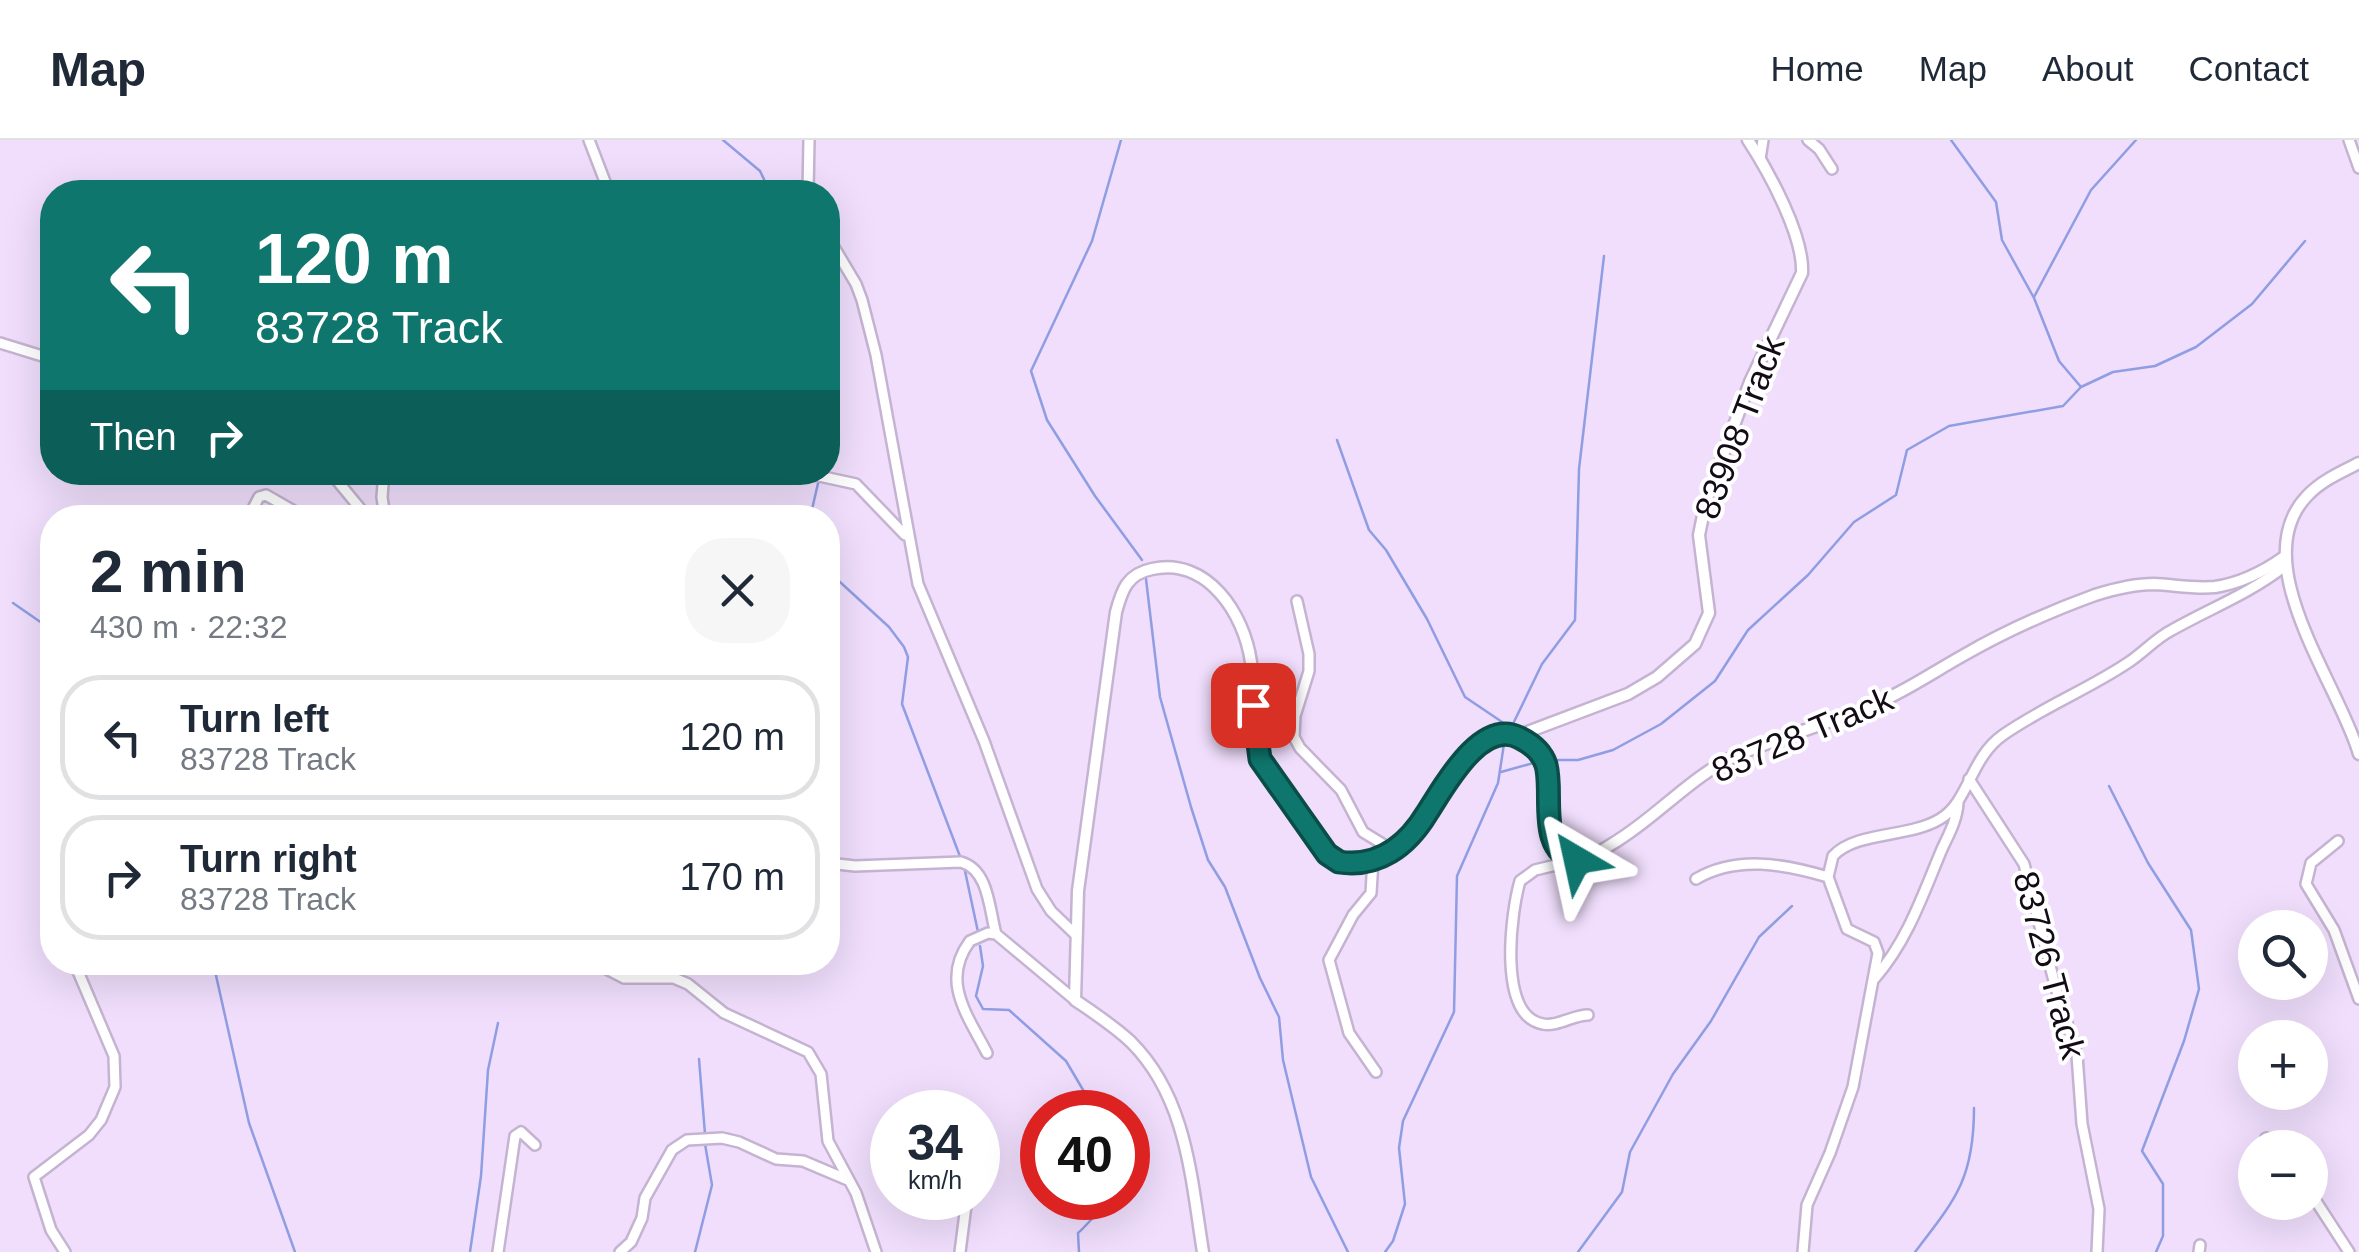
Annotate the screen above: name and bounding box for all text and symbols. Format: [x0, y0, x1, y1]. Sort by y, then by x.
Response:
text: Map [50, 43, 146, 96]
text: Home [1770, 49, 1864, 88]
text: Map [1919, 49, 1987, 88]
text: About [2042, 49, 2133, 88]
text: Contact [2188, 49, 2309, 88]
icon: left [90, 220, 220, 350]
text: 120 m [255, 220, 453, 298]
text: 83728 Track [255, 302, 503, 353]
street label: 83908 Track [1686, 330, 1792, 524]
icon: right [197, 410, 252, 465]
text: Then [90, 416, 177, 458]
text: 2 min [90, 538, 247, 605]
button: close [685, 538, 790, 643]
text: 430 m · 22:32 [90, 609, 287, 645]
pin [1211, 663, 1296, 748]
icon: arrive [1226, 678, 1281, 733]
street label: 83728 Track [1706, 678, 1899, 790]
text: Turn left [180, 698, 329, 740]
icon: left [95, 710, 150, 765]
text: 120 m [679, 716, 785, 758]
text: 83728 Track [180, 741, 356, 777]
position arrow [1525, 808, 1629, 912]
text: Turn right [180, 838, 357, 880]
icon: right [95, 850, 150, 905]
text: 170 m [679, 856, 785, 898]
street label: 83726 Track [2006, 867, 2094, 1064]
text: 83728 Track [180, 881, 356, 917]
map controls [2238, 910, 2328, 1220]
button: search [2238, 910, 2328, 1000]
button: + [2238, 1020, 2328, 1110]
speed limit sign: 40 [1020, 1090, 1150, 1220]
text: 34 [907, 1115, 963, 1171]
button: − [2238, 1130, 2328, 1220]
text: km/h [908, 1166, 962, 1194]

